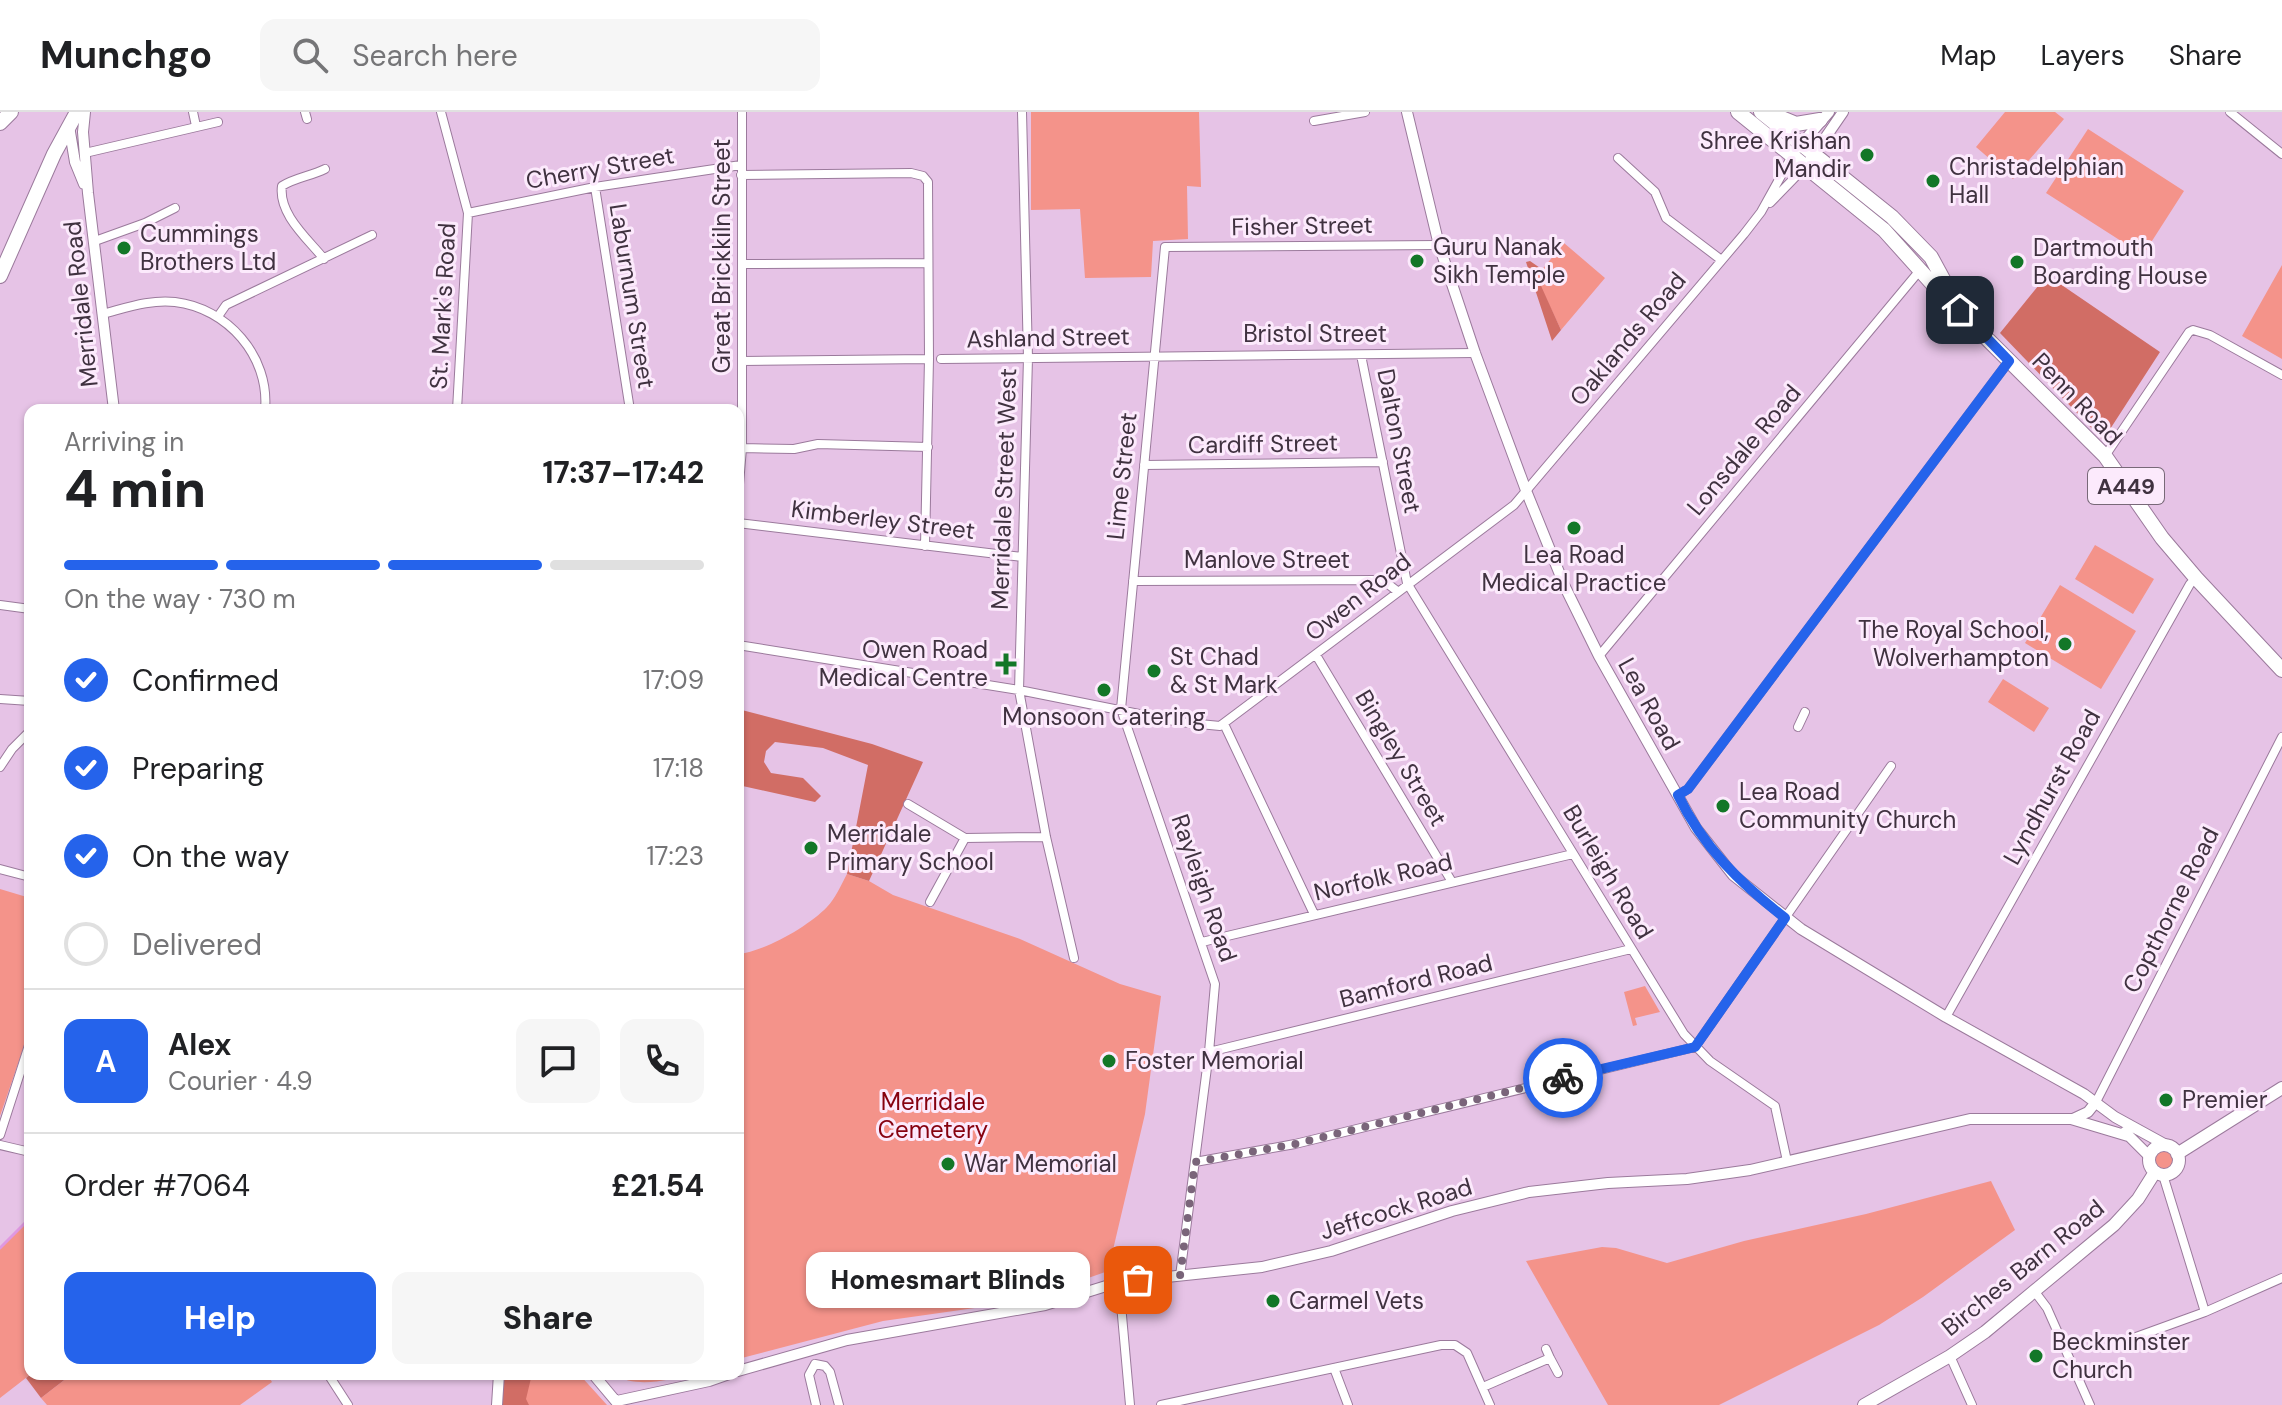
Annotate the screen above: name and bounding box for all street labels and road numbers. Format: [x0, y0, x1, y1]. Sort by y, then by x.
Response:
street label: Great Brickkiln Street [706, 138, 737, 374]
street label: Cherry Street [523, 139, 677, 196]
street label: Laburnum Street [603, 201, 662, 391]
street label: Fisher Street [1231, 209, 1373, 242]
street label: Merridale Road [56, 220, 105, 389]
street label: St. Mark's Road [423, 222, 462, 390]
street label: Oaklands Road [1563, 265, 1693, 412]
street label: Bristol Street [1243, 318, 1387, 349]
street label: Ashland Street [966, 321, 1130, 354]
street label: Penn Road [2026, 346, 2129, 451]
street label: Dalton Street [1370, 366, 1429, 516]
street label: Merridale Street West [984, 368, 1023, 610]
street label: Lonsdale Road [1680, 378, 1807, 522]
street label: Lime Street [1099, 411, 1144, 541]
street label: Cardiff Street [1188, 427, 1338, 460]
road number: A449 [2088, 468, 2164, 504]
street label: Kimberley Street [789, 493, 977, 546]
street label: Manlove Street [1184, 544, 1350, 575]
street label: Owen Road [1298, 546, 1417, 648]
street label: Lea Road [1611, 652, 1687, 755]
street label: Bingley Street [1349, 684, 1454, 832]
street label: Lyndhurst Road [1996, 704, 2107, 870]
street label: Burleigh Road [1556, 799, 1661, 945]
street label: Rayleigh Road [1165, 810, 1244, 966]
street label: Copthorne Road [2115, 822, 2226, 998]
street label: Norfolk Road [1311, 846, 1455, 908]
street label: Bamford Road [1336, 947, 1496, 1014]
street label: Jeffcock Road [1316, 1171, 1476, 1246]
street label: Birches Barn Road [1935, 1192, 2110, 1343]

